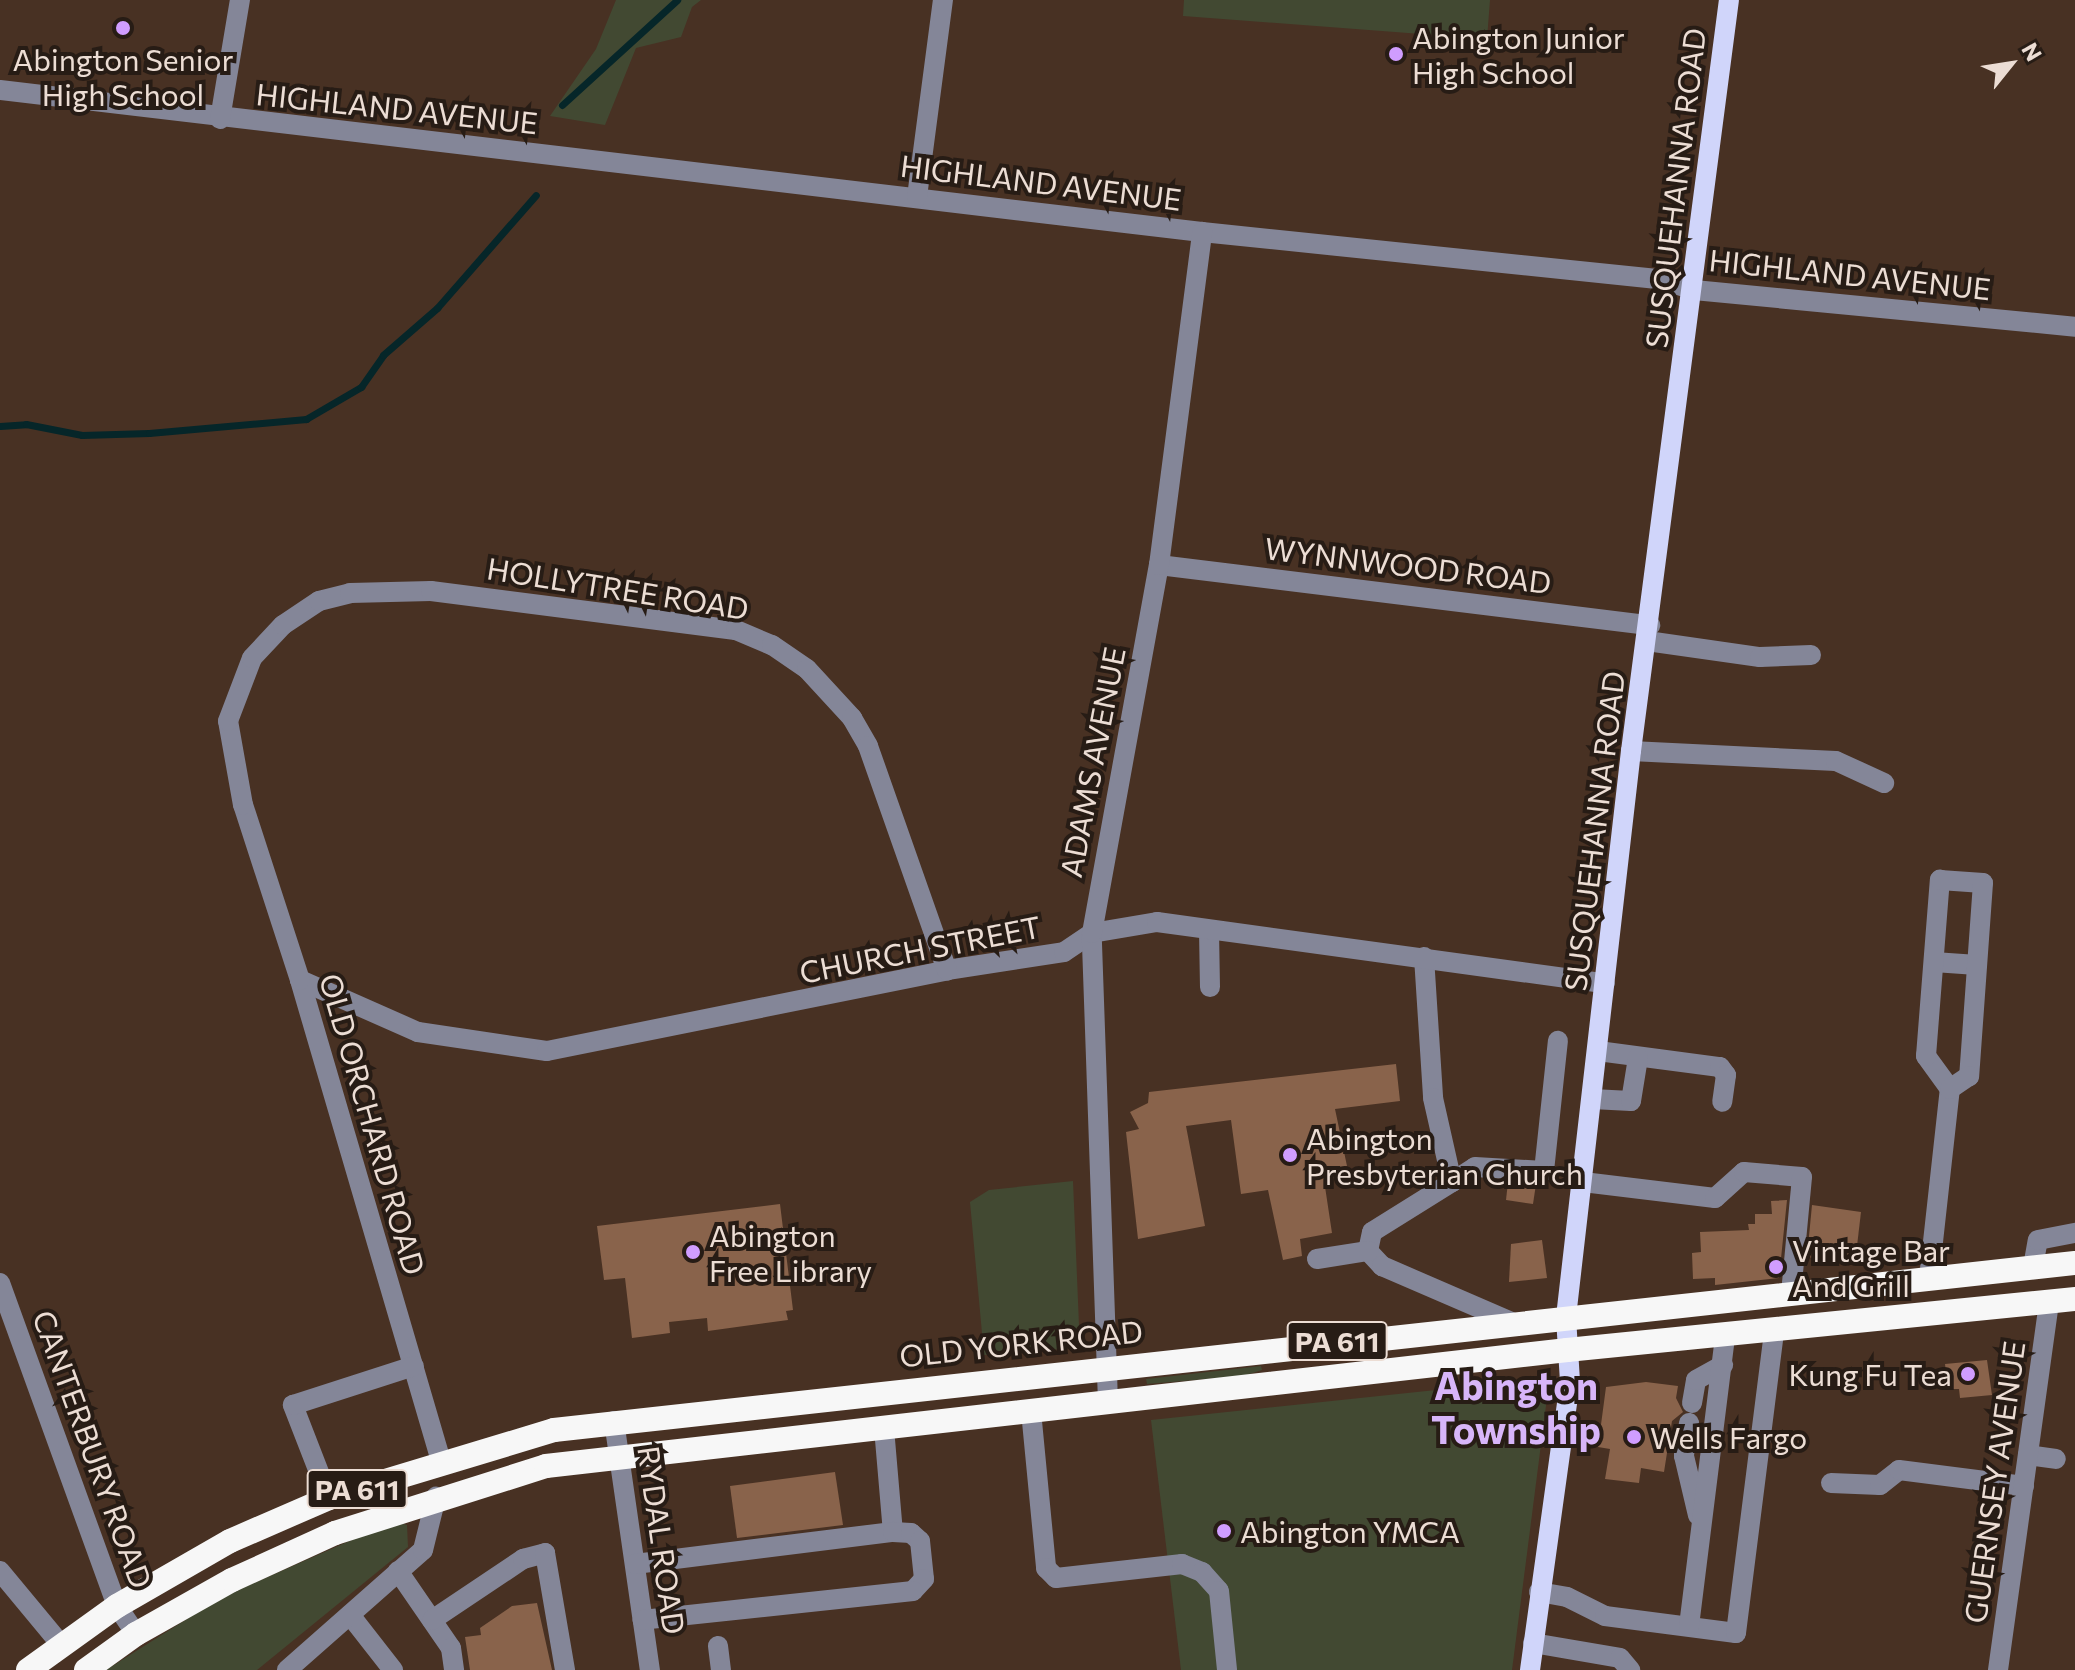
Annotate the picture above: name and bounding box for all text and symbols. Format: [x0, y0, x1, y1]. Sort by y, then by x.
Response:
marker: Abington Senior High School [114, 19, 132, 37]
place label: Abington Junior High School [1412, 19, 1625, 90]
north arrow [1971, 24, 2051, 104]
street label: SUSQUEHANNA ROAD [1637, 26, 1713, 350]
text: N [2016, 38, 2048, 66]
place label: Abington Senior High School [13, 41, 233, 112]
marker: Abington Junior High School [1387, 45, 1405, 63]
street label: HIGHLAND AVENUE [254, 75, 540, 141]
street label: HIGHLAND AVENUE [898, 147, 1184, 217]
street label: HIGHLAND AVENUE [1707, 241, 1993, 307]
street label: WYNNWOOD ROAD [1263, 530, 1553, 600]
street label: HOLLYTREE ROAD [485, 550, 751, 626]
street label: ADAMS AVENUE [1052, 644, 1132, 880]
street label: SUSQUEHANNA ROAD [1556, 669, 1632, 993]
street label: CHURCH STREET [796, 908, 1044, 990]
street label: OLD ORCHARD ROAD [313, 969, 433, 1279]
place label: Abington Presbyterian Church [1306, 1120, 1583, 1190]
marker: Abington Presbyterian Church [1281, 1146, 1299, 1164]
place label: Abington Free Library [709, 1217, 872, 1288]
place label: Vintage Bar And Grill [1792, 1232, 1950, 1302]
marker: Abington Free Library [684, 1243, 702, 1261]
marker: Vintage Bar And Grill [1767, 1258, 1785, 1276]
street label: CANTERBURY ROAD [26, 1305, 160, 1593]
street label: OLD YORK ROAD [898, 1312, 1144, 1374]
road number: PA 611 [1285, 1317, 1389, 1365]
street label: GUERNSEY AVENUE [1956, 1339, 2032, 1625]
place label: Kung Fu Tea [1789, 1356, 1952, 1392]
district label: Abington Township [1431, 1362, 1601, 1452]
marker: Kung Fu Tea [1959, 1365, 1977, 1383]
place label: Wells Fargo [1650, 1419, 1807, 1455]
marker: Wells Fargo [1625, 1428, 1643, 1446]
street label: RYDAL ROAD [631, 1444, 693, 1636]
road number: PA 611 [305, 1465, 409, 1513]
place label: Abington YMCA [1240, 1513, 1460, 1549]
marker: Abington YMCA [1215, 1522, 1233, 1540]

